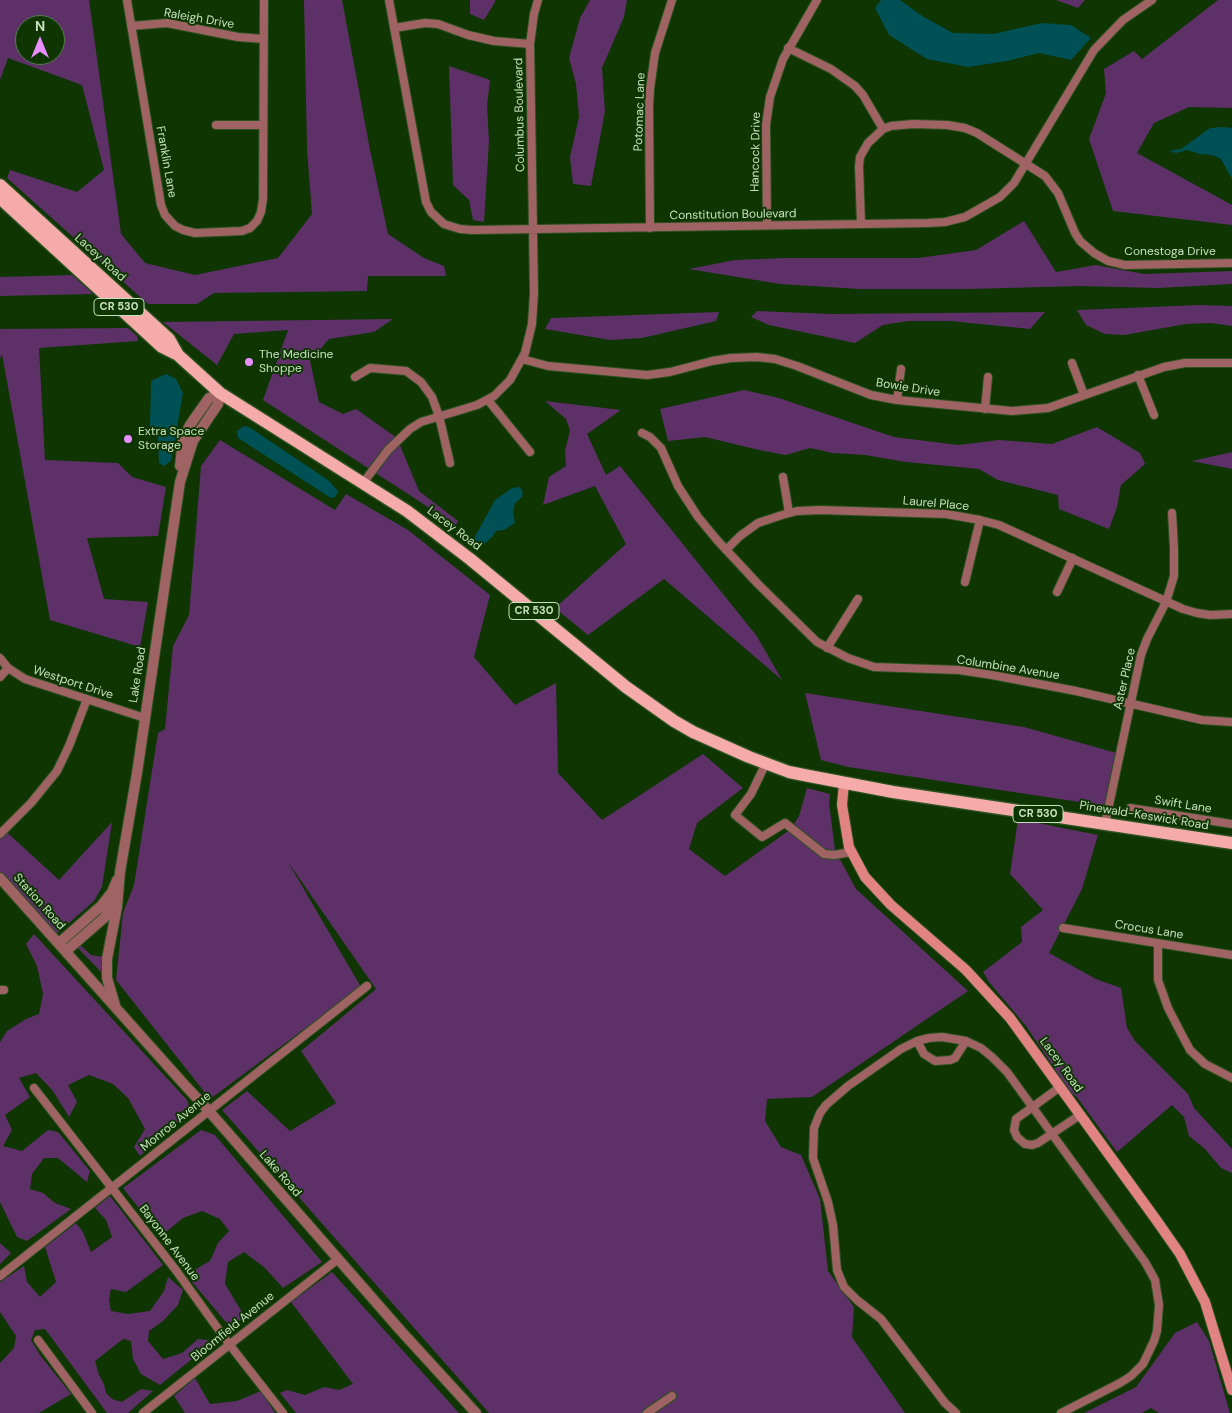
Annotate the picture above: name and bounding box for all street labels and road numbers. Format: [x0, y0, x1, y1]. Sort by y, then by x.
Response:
street label: Raleigh Drive [163, 6, 235, 32]
street label: Columbus Boulevard [512, 58, 528, 172]
street label: Potomac Lane [631, 72, 649, 152]
street label: Hancock Drive [748, 112, 764, 192]
street label: Franklin Lane [153, 125, 179, 199]
street label: Constitution Boulevard [669, 207, 797, 223]
street label: Lacey Road [71, 231, 129, 285]
street label: Conestoga Drive [1124, 245, 1216, 259]
road number: CR 530 [94, 298, 144, 316]
street label: Bowie Drive [875, 376, 941, 400]
street label: Laurel Place [902, 494, 970, 514]
street label: Lacey Road [424, 504, 484, 554]
road number: CR 530 [509, 602, 559, 620]
street label: Lake Road [126, 646, 150, 704]
street label: Aster Place [1111, 647, 1139, 711]
street label: Columbine Avenue [956, 653, 1060, 683]
street label: Westport Drive [31, 663, 115, 703]
street label: Swift Lane [1153, 793, 1213, 817]
street label: Pinewald-Keswick Road [1078, 799, 1210, 833]
road number: CR 530 [1013, 806, 1063, 822]
street label: Station Road [10, 871, 68, 933]
street label: Crocus Lane [1114, 917, 1184, 943]
street label: Lacey Road [1036, 1035, 1086, 1095]
street label: Monroe Avenue [138, 1089, 214, 1155]
street label: Lake Road [256, 1148, 304, 1200]
street label: Bayonne Avenue [136, 1202, 202, 1284]
street label: Bloomfield Avenue [189, 1289, 277, 1365]

